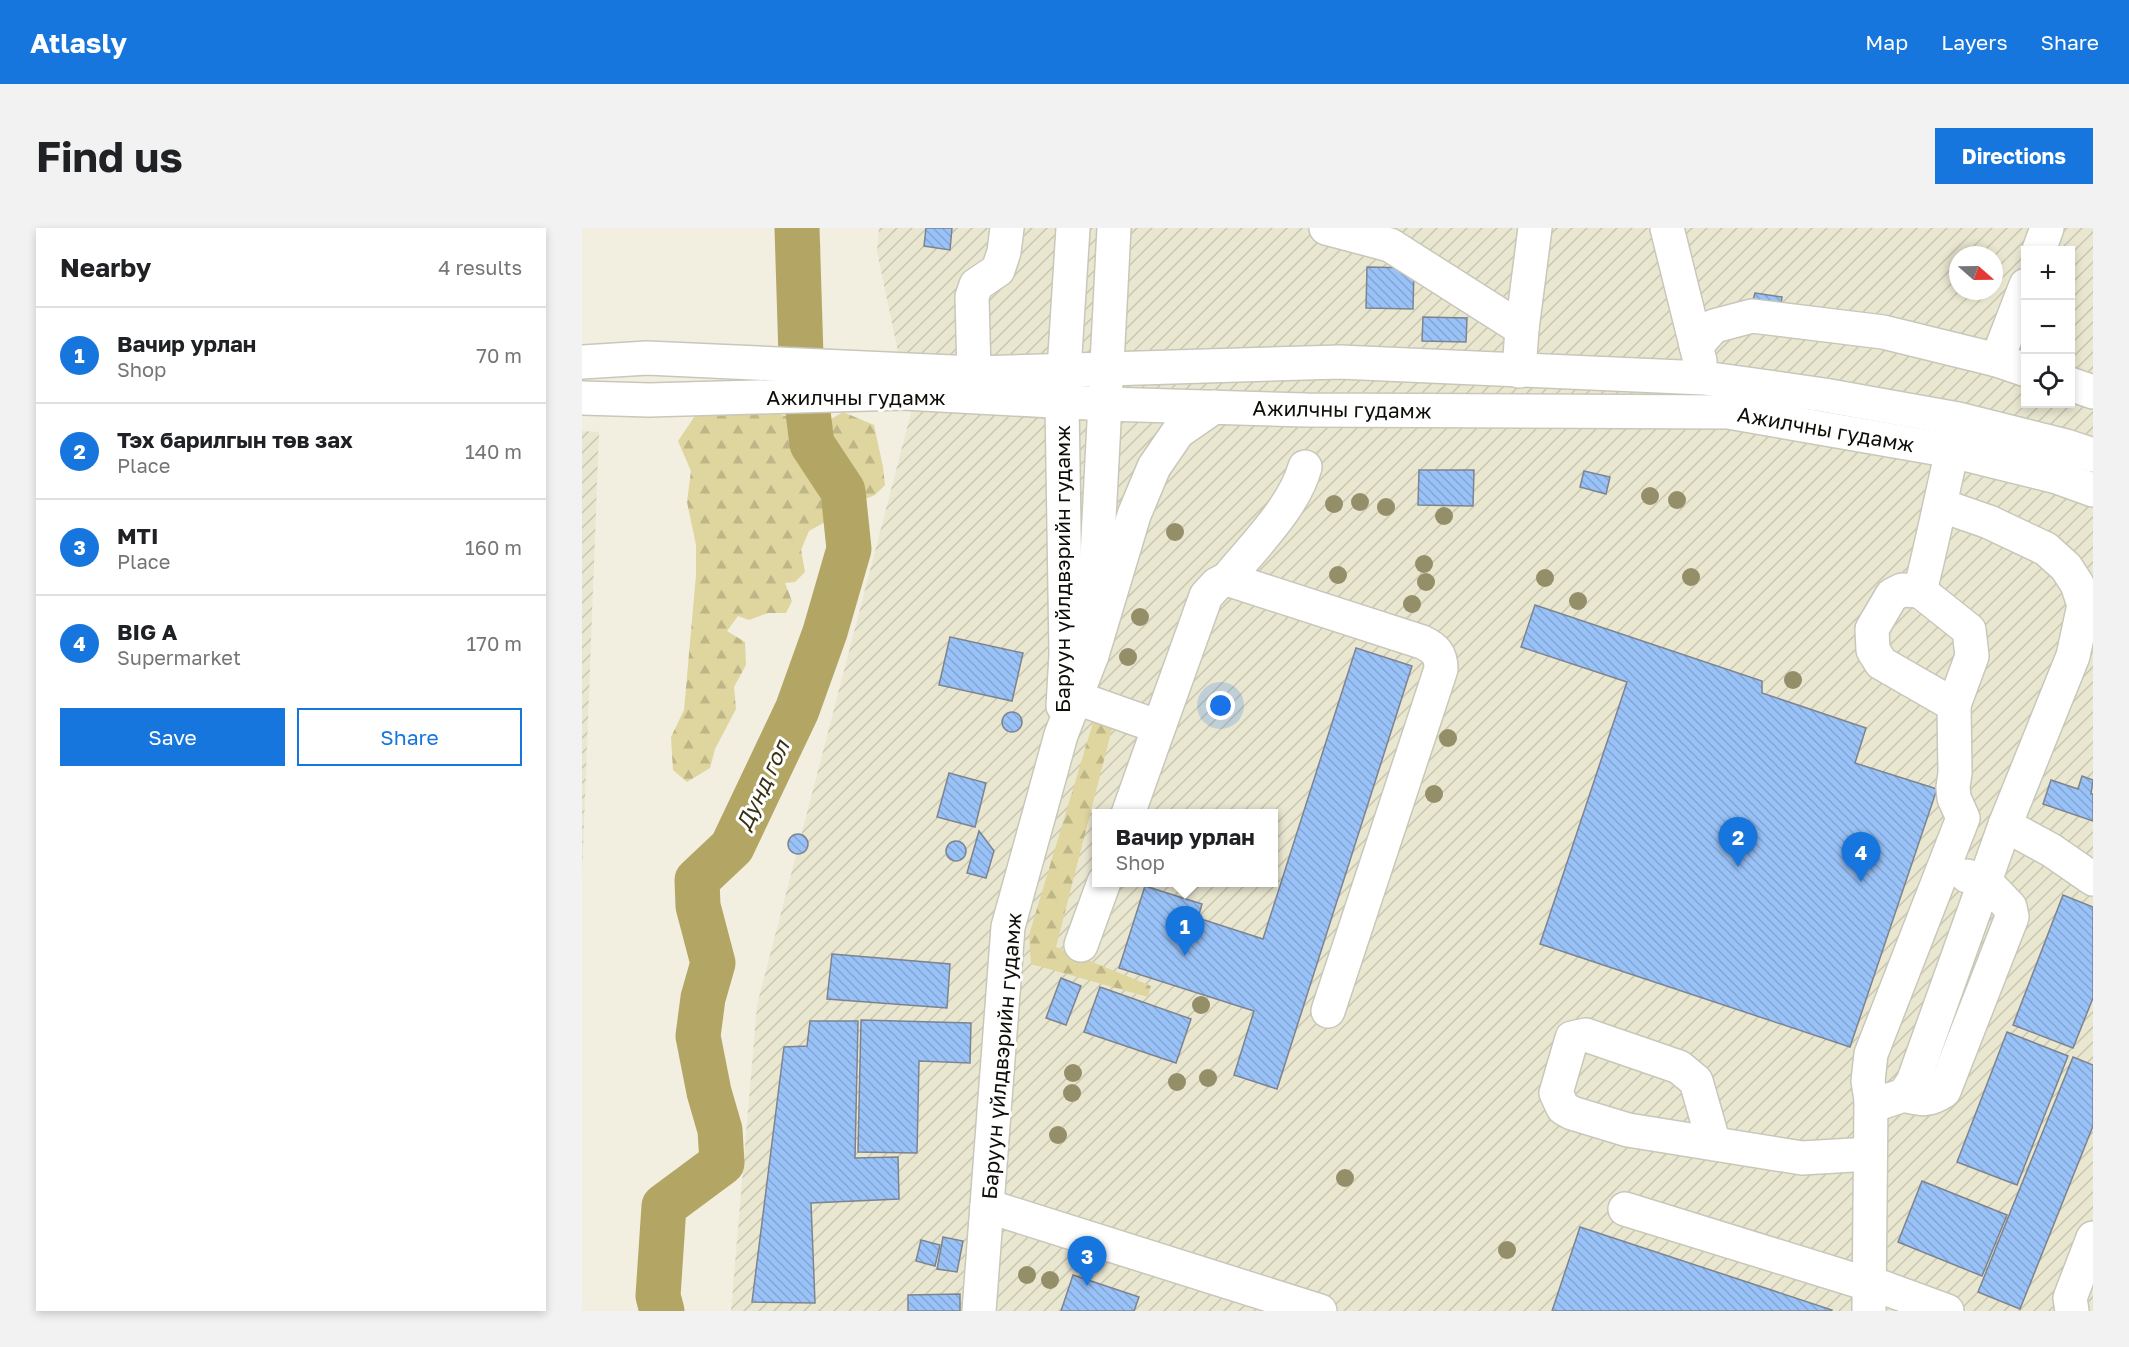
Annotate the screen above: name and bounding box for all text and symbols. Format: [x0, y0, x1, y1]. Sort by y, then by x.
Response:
text: Atlasly [30, 26, 127, 59]
text: Map [1865, 29, 1908, 55]
text: Layers [1941, 29, 2008, 55]
text: Share [2041, 29, 2099, 55]
button: Directions [1935, 128, 2093, 184]
text: Find us [36, 131, 183, 181]
north arrow [1949, 246, 2003, 300]
map controls [2021, 246, 2075, 408]
button: + [2021, 246, 2075, 300]
text: Nearby [60, 252, 151, 283]
text: 4 results [438, 255, 522, 279]
button: − [2021, 300, 2075, 354]
text: Вачир урлан [117, 330, 256, 357]
text: 1 [74, 343, 85, 367]
text: 70 m [476, 343, 522, 367]
button: locate [2021, 354, 2075, 408]
text: Shop [117, 357, 166, 381]
street label: Ажилчны гудамж [766, 384, 946, 410]
street label: Ажилчны гудамж [1252, 394, 1432, 424]
street label: Ажилчны гудамж [1735, 401, 1917, 457]
street label: Баруун үйлдвэрийн гудамж [1049, 425, 1075, 713]
text: Тэх барилгын төв зах [117, 426, 353, 453]
text: 2 [73, 439, 86, 463]
text: 140 m [465, 439, 522, 463]
text: Place [117, 453, 170, 477]
text: MTI [117, 522, 158, 549]
text: 3 [73, 535, 86, 559]
text: 160 m [465, 535, 522, 559]
text: Place [117, 549, 170, 573]
text: BIG A [117, 618, 177, 645]
text: 4 [73, 631, 86, 655]
text: 170 m [467, 631, 522, 655]
text: Supermarket [117, 645, 241, 669]
your location [1206, 691, 1235, 720]
button: Save [60, 708, 285, 766]
button: Share [297, 708, 522, 766]
water label: Дунд гол [729, 734, 795, 835]
popup [1092, 809, 1278, 887]
pin: 2 [1718, 818, 1758, 867]
text: Вачир урлан [1115, 823, 1255, 850]
pin: 4 [1842, 832, 1880, 882]
text: Shop [1115, 850, 1165, 874]
pin: 1 [1166, 906, 1204, 956]
street label: Баруун үйлдвэрийн гудамж [976, 911, 1027, 1201]
pin: 3 [1068, 1236, 1106, 1286]

